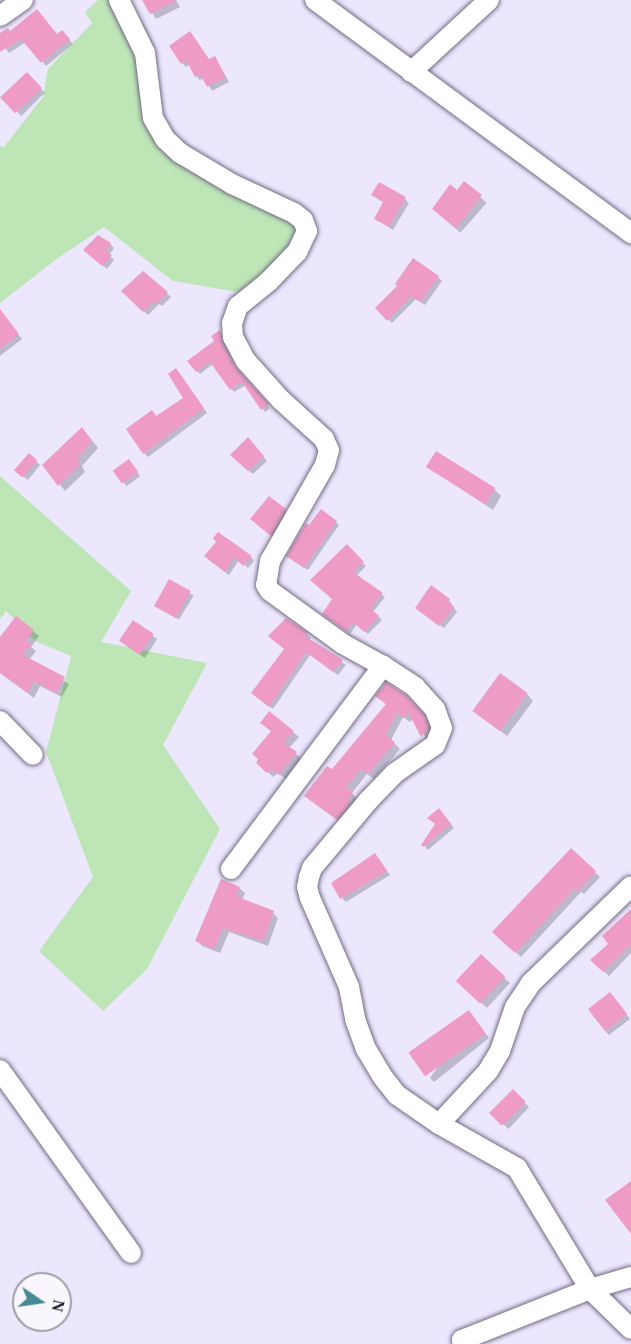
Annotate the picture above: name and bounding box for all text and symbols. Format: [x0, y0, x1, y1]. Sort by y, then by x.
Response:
north arrow [12, 1272, 72, 1332]
text: N [48, 1298, 68, 1313]

